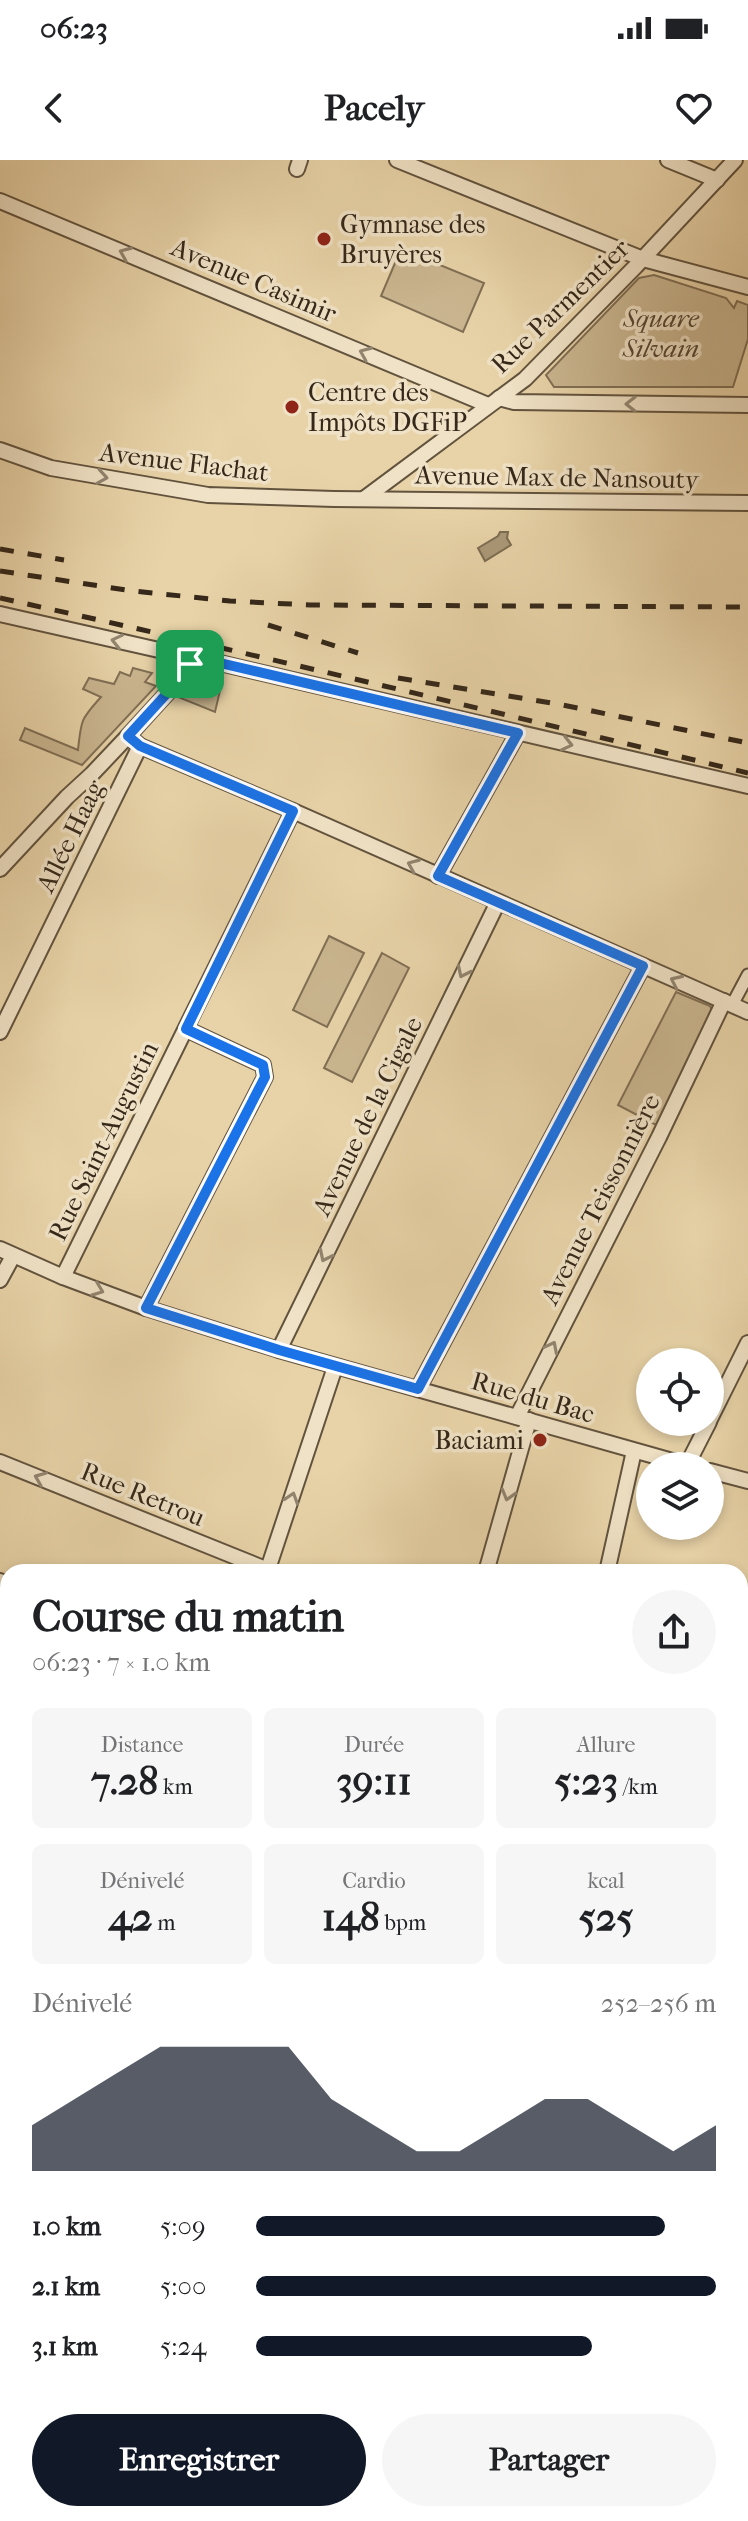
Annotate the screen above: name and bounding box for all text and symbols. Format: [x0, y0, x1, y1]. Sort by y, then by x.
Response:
text: 06:23 [40, 11, 108, 46]
icon: back [32, 86, 76, 130]
icon: heart [672, 86, 716, 130]
text: Pacely [324, 87, 424, 129]
place label: Gymnase des Bruyères [340, 209, 485, 270]
marker: Gymnase des Bruyères [315, 230, 333, 248]
street label: Avenue Casimir [166, 231, 341, 329]
street label: Rue Parmentier [485, 233, 636, 380]
one-way arrow [119, 246, 133, 263]
park label: Square Silvain [622, 303, 700, 364]
one-way arrow [359, 346, 373, 362]
place label: Centre des Impôts DGFiP [308, 377, 467, 438]
one-way arrow [624, 395, 637, 412]
marker: Centre des Impôts DGFiP [283, 398, 301, 416]
street label: Avenue Flachat [97, 437, 271, 488]
street label: Avenue Max de Nansouty [414, 460, 700, 495]
one-way arrow [95, 468, 109, 485]
pin [156, 630, 224, 698]
one-way arrow [110, 633, 124, 650]
icon: arrive [168, 642, 212, 686]
one-way arrow [560, 735, 573, 752]
street label: Allée Haag [30, 774, 111, 898]
one-way arrow [407, 858, 421, 874]
one-way arrow [458, 964, 473, 979]
one-way arrow [670, 975, 685, 991]
street label: Avenue de la Cigale [305, 1012, 429, 1222]
street label: Rue Saint-Augustin [42, 1037, 165, 1246]
street label: Avenue Teissonnière [534, 1089, 667, 1310]
one-way arrow [319, 1248, 335, 1263]
one-way arrow [90, 1280, 104, 1297]
one-way arrow [542, 1341, 558, 1356]
map controls [636, 1348, 724, 1540]
button: locate [636, 1348, 724, 1436]
street label: Rue du Bac [468, 1365, 598, 1430]
place label: Baciami [435, 1425, 524, 1456]
marker: Baciami [531, 1431, 549, 1449]
button: layers [636, 1452, 724, 1540]
street label: Rue Retrou [76, 1456, 209, 1533]
one-way arrow [34, 1471, 48, 1488]
one-way arrow [501, 1488, 517, 1502]
one-way arrow [282, 1492, 298, 1506]
button: share [632, 1590, 716, 1674]
text: Course du matin [32, 1591, 344, 1642]
text: 06:23 · 7 × 1.0 km [32, 1647, 210, 1678]
text: Distance [101, 1732, 183, 1758]
text: Durée [344, 1732, 404, 1758]
text: Allure [577, 1732, 635, 1758]
text: 7.28 [91, 1758, 158, 1804]
text: 39:11 [336, 1758, 412, 1804]
text: 5:23 [554, 1758, 618, 1804]
text: km [158, 1774, 193, 1800]
text: /km [618, 1774, 658, 1800]
text: Dénivelé [100, 1868, 184, 1894]
text: Cardio [342, 1868, 406, 1894]
text: kcal [587, 1868, 625, 1894]
text: 42 [108, 1894, 153, 1940]
text: 148 [322, 1894, 380, 1940]
text: 525 [578, 1894, 634, 1940]
text: m [153, 1910, 176, 1936]
text: bpm [380, 1910, 426, 1936]
text: Dénivelé [32, 1988, 132, 2019]
text: 252–256 m [601, 1988, 716, 2019]
text: 1.0 km [32, 2211, 101, 2242]
text: 5:09 [160, 2211, 206, 2242]
text: 2.1 km [32, 2271, 100, 2302]
text: 5:00 [160, 2271, 206, 2302]
text: 3.1 km [32, 2331, 98, 2362]
text: 5:24 [160, 2331, 206, 2362]
button: Enregistrer [32, 2414, 366, 2506]
button: Partager [382, 2414, 716, 2506]

